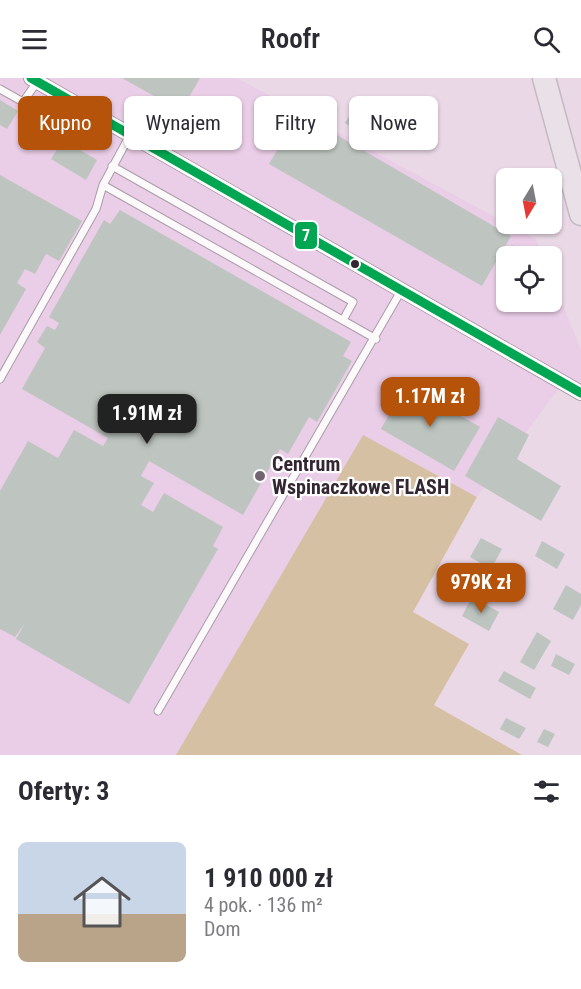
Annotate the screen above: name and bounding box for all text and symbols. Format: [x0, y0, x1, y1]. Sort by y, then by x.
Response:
icon: menu [18, 23, 51, 56]
text: Roofr [261, 23, 320, 55]
icon: search [530, 23, 563, 56]
chip: Kupno [18, 96, 112, 150]
chip: Wynajem [124, 96, 242, 150]
chip: Filtry [254, 96, 337, 150]
chip: Nowe [349, 96, 438, 150]
north arrow [496, 168, 562, 234]
map controls [496, 168, 562, 312]
line badge: 7 [294, 221, 318, 250]
text: 7 [302, 226, 310, 245]
button: locate [496, 246, 562, 312]
unlabelled marker [349, 258, 361, 270]
pin: 1.17M zł [368, 377, 492, 428]
text: 1.17M zł [395, 384, 465, 408]
pin: 1.91M zł [85, 394, 209, 445]
text: 1.91M zł [112, 401, 182, 425]
place label: Centrum Wspinaczkowe FLASH [272, 452, 449, 499]
marker: Centrum Wspinaczkowe FLASH [253, 469, 267, 483]
pin: 979K zł [426, 563, 536, 614]
text: 979K zł [451, 570, 511, 594]
icon: filters [530, 775, 563, 808]
text: Oferty: 3 [18, 776, 109, 806]
text: 1 910 000 zł [204, 863, 333, 893]
icon: home [66, 866, 138, 938]
text: 4 pok. · 136 m² [204, 893, 323, 917]
text: Dom [204, 917, 241, 941]

